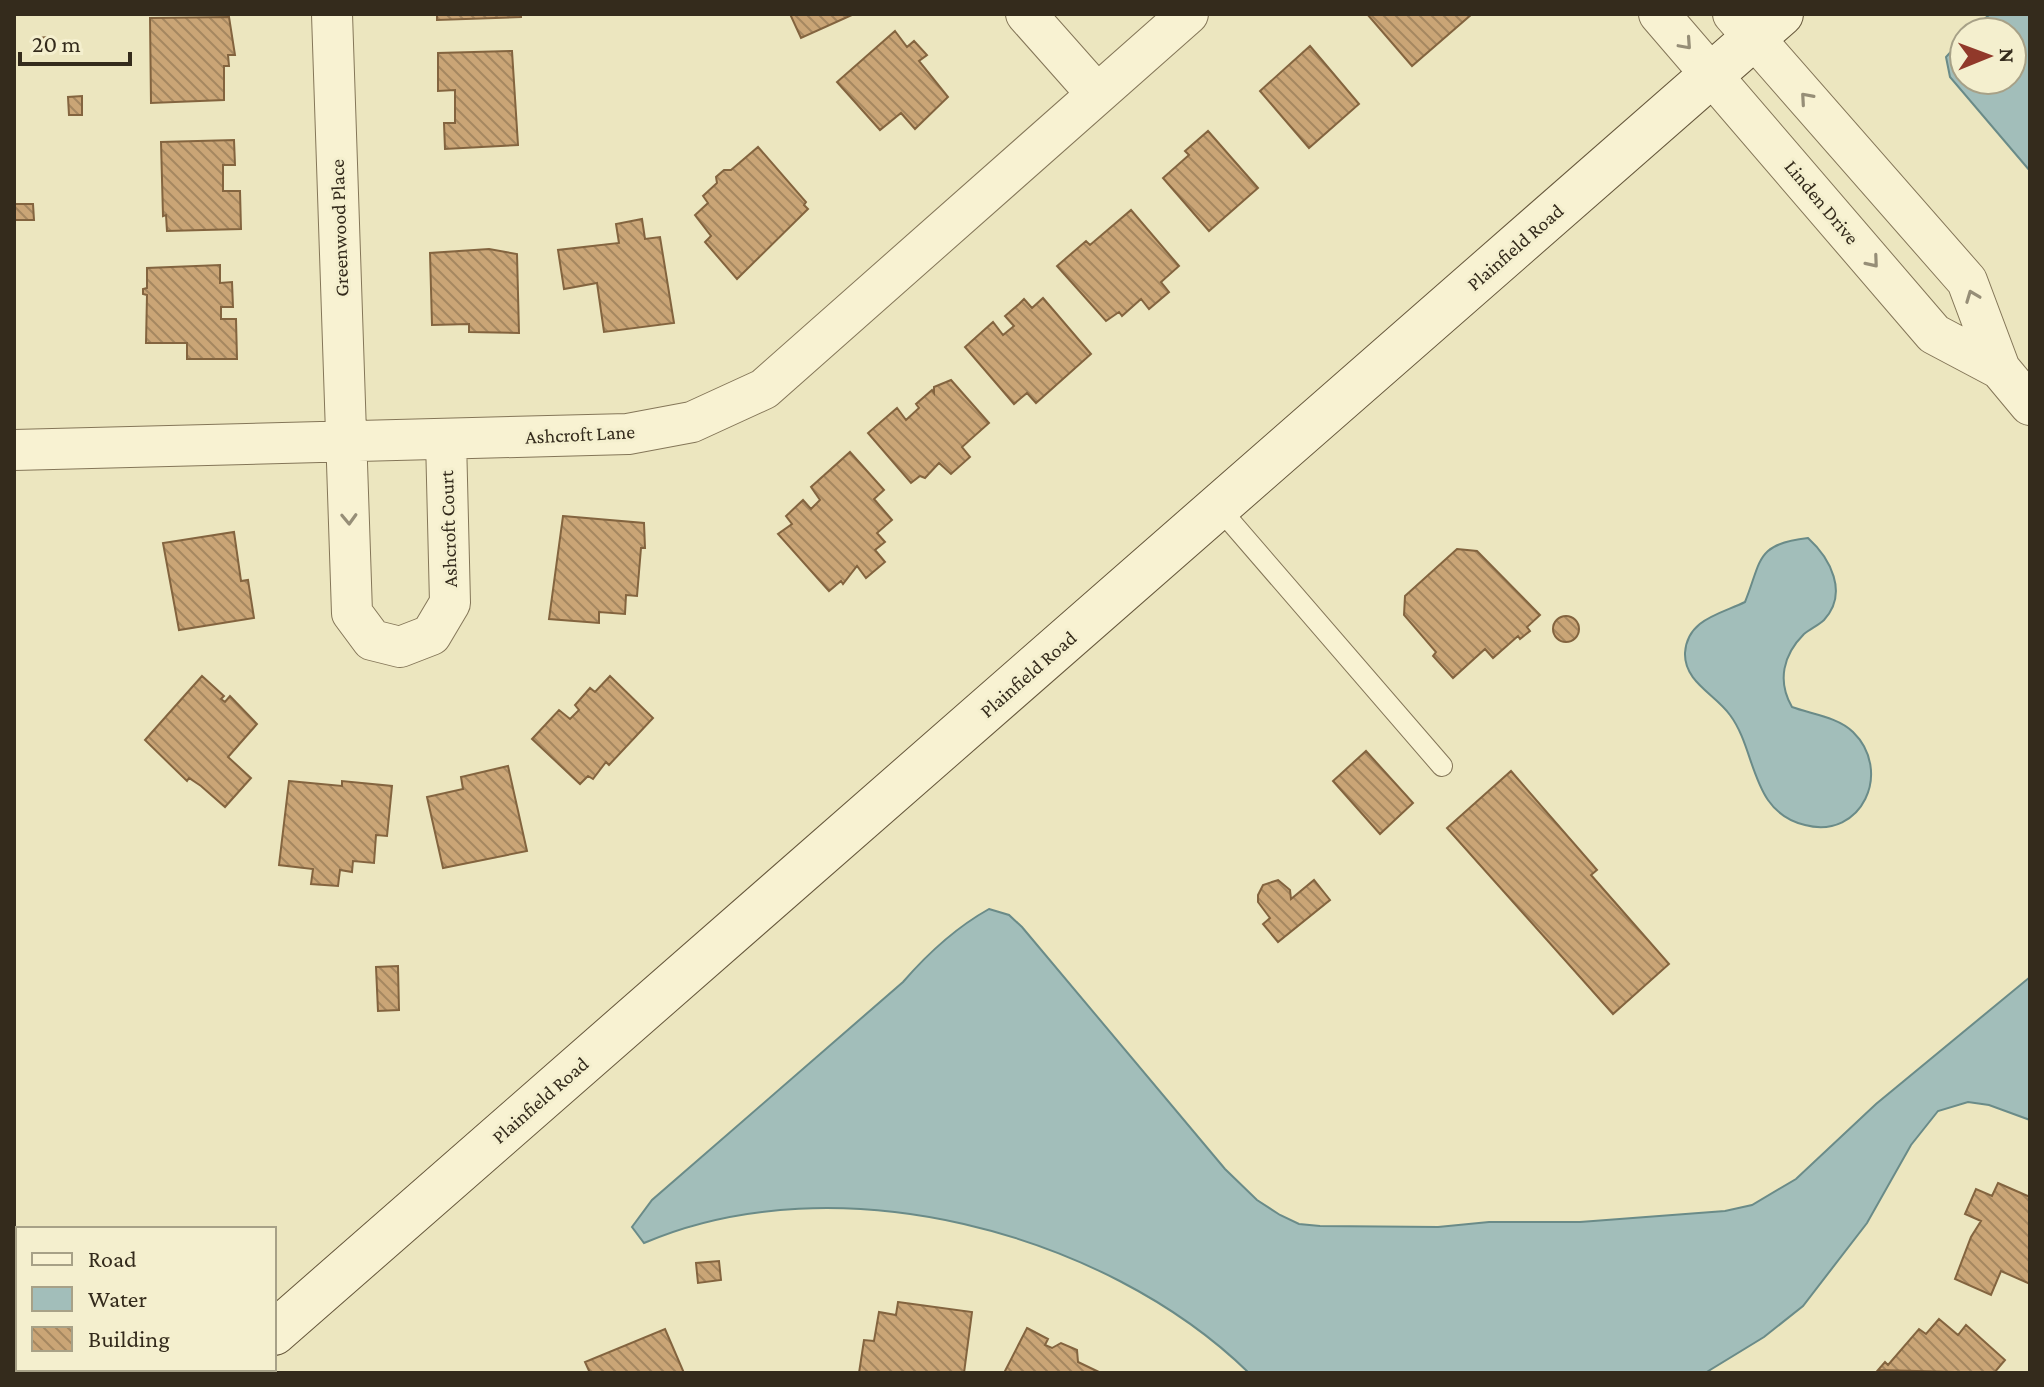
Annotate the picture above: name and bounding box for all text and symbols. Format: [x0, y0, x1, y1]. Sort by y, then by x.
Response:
scale bar [20, 16, 130, 66]
north arrow [1948, 16, 2028, 96]
text: 20 m [32, 30, 81, 57]
one-way arrow [1677, 35, 1692, 49]
text: N [1995, 48, 2020, 63]
one-way arrow [1801, 92, 1815, 107]
street label: Linden Drive [1780, 155, 1864, 249]
street label: Greenwood Place [326, 159, 352, 297]
street label: Plainfield Road [1462, 199, 1568, 295]
one-way arrow [1863, 252, 1877, 267]
one-way arrow [1965, 290, 1982, 304]
street label: Ashcroft Lane [525, 420, 636, 448]
street label: Ashcroft Court [435, 470, 461, 588]
one-way arrow [340, 513, 357, 526]
street label: Plainfield Road [975, 626, 1081, 722]
street label: Plainfield Road [487, 1052, 593, 1148]
legend [16, 1227, 276, 1371]
text: Road [88, 1245, 137, 1272]
text: Water [88, 1285, 147, 1312]
text: Building [88, 1325, 170, 1352]

